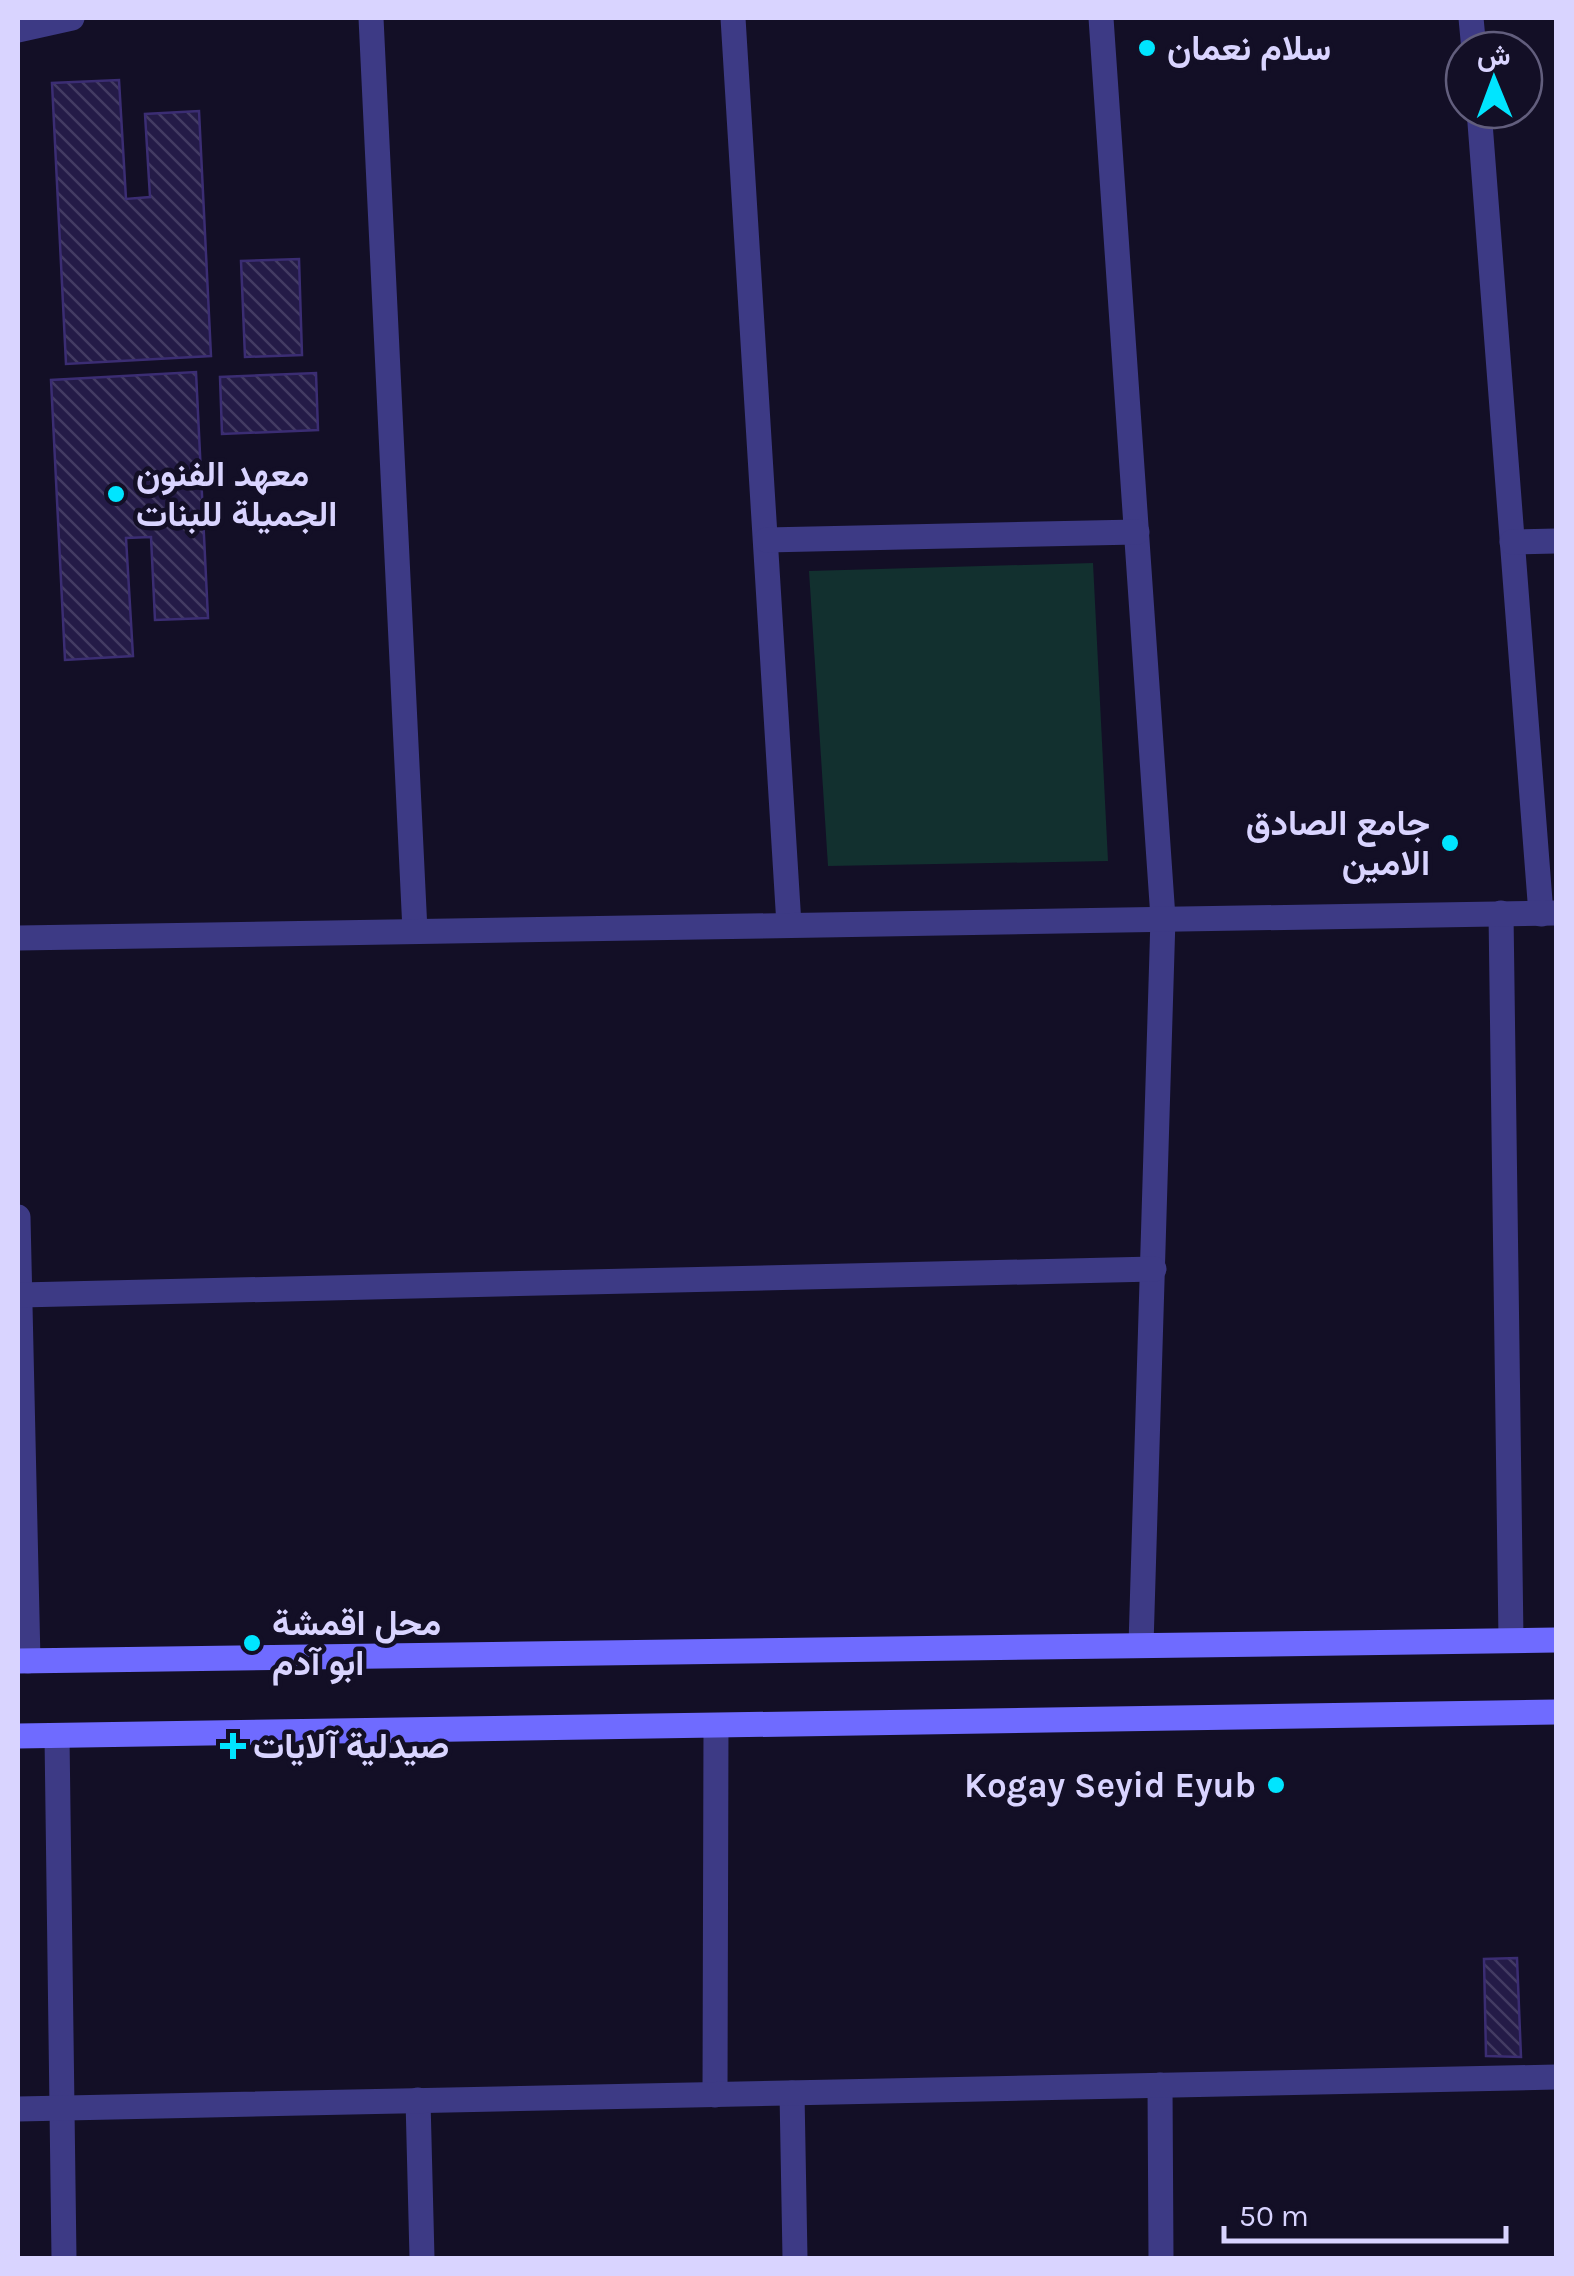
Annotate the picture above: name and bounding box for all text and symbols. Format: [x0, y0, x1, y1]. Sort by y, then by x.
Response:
place label: سلام نعمان [1167, 28, 1331, 71]
north arrow [1444, 30, 1544, 130]
marker: سلام نعمان [1136, 37, 1158, 59]
text: ش [1476, 39, 1511, 72]
place label: معهد الفنون الجميلة للبنات [136, 454, 337, 535]
marker: معهد الفنون الجميلة للبنات [105, 483, 127, 505]
place label: جامع الصادق الامين [1246, 803, 1430, 884]
marker: جامع الصادق الامين [1439, 832, 1461, 854]
place label: محل اقمشة ابو آدم [272, 1603, 441, 1686]
marker: محل اقمشة ابو آدم [241, 1632, 263, 1654]
place label: صيدلية آلايات [253, 1726, 449, 1767]
marker: صيدلية آلايات [222, 1735, 244, 1757]
place label: Kogay Seyid Eyub [964, 1765, 1256, 1807]
marker: Kogay Seyid Eyub [1265, 1774, 1287, 1796]
scale bar [1224, 2181, 1506, 2243]
text: 50 m [1239, 2198, 1309, 2234]

